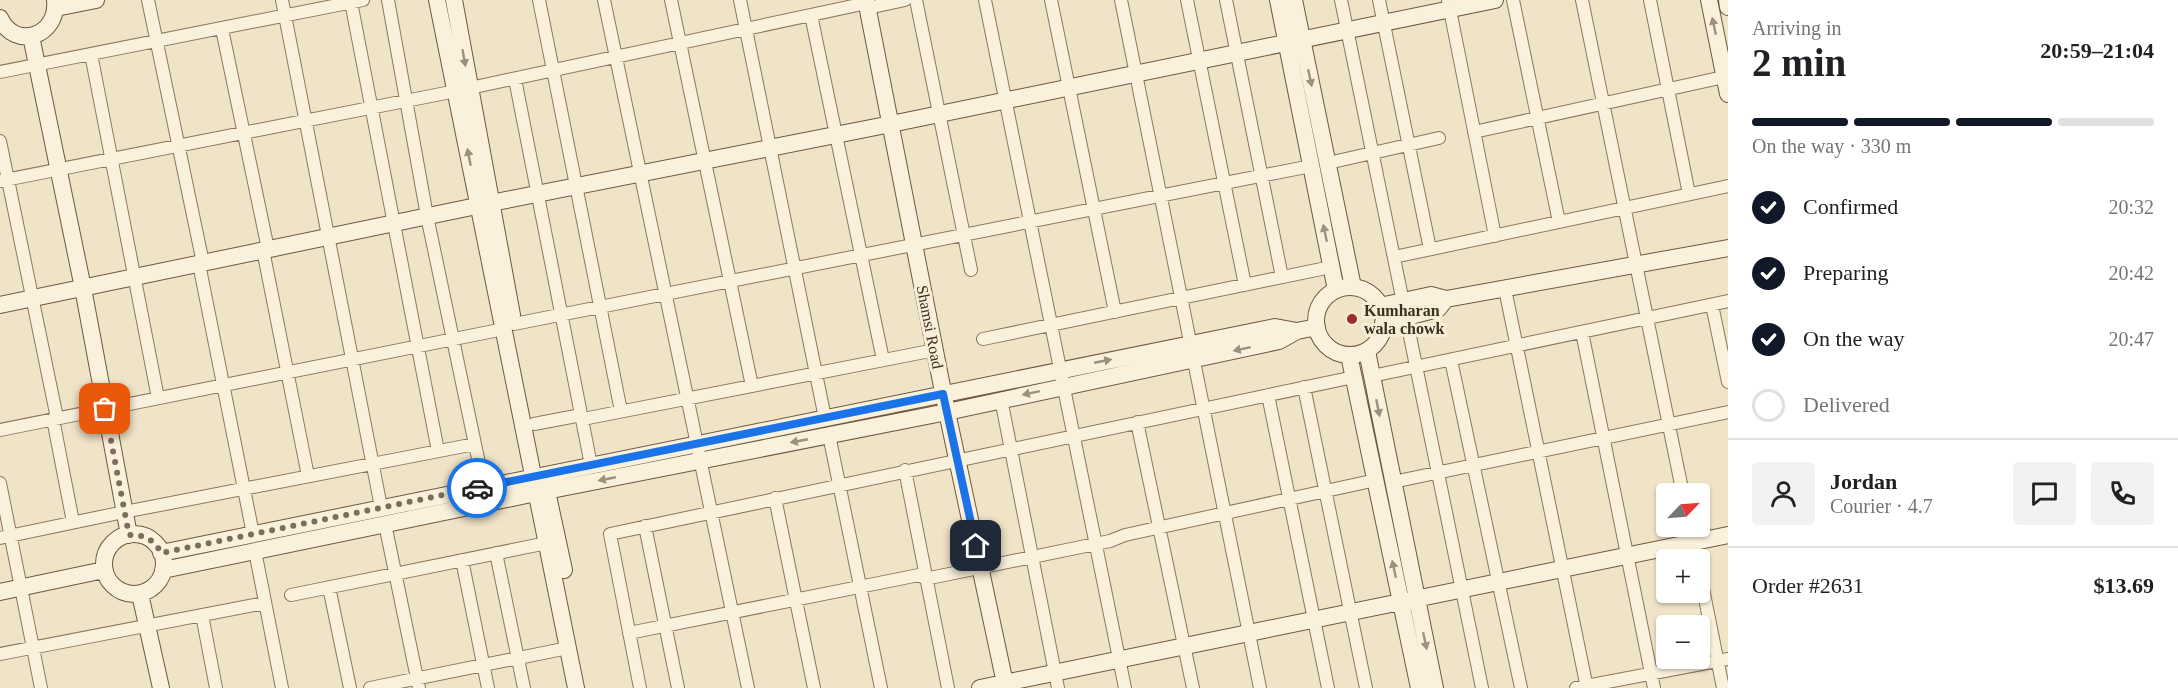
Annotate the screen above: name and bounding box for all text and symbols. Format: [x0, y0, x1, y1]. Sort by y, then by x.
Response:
one-way arrow [1709, 17, 1718, 36]
text: Arriving in [1752, 17, 1841, 39]
text: 20:59–21:04 [2040, 38, 2154, 63]
text: 2 min [1752, 41, 1846, 84]
one-way arrow [460, 48, 469, 67]
one-way arrow [1306, 69, 1315, 88]
text: On the way · 330 m [1752, 135, 1911, 157]
one-way arrow [464, 147, 473, 166]
icon: check [1752, 191, 1785, 224]
text: Confirmed [1803, 194, 1898, 219]
text: 20:32 [2108, 196, 2154, 218]
one-way arrow [1319, 223, 1329, 242]
icon: check [1752, 257, 1785, 290]
text: Preparing [1803, 260, 1889, 285]
text: 20:42 [2108, 262, 2154, 284]
street label: Shamsi Road [914, 284, 946, 370]
place label: Kumharan wala chowk [1364, 302, 1445, 337]
marker: Kumharan wala chowk [1345, 312, 1359, 326]
icon: check [1752, 323, 1785, 356]
text: On the way [1803, 326, 1904, 351]
text: 20:47 [2108, 328, 2154, 350]
one-way arrow [1233, 345, 1252, 354]
one-way arrow [1094, 356, 1113, 365]
pin [79, 383, 130, 434]
one-way arrow [1021, 389, 1040, 398]
icon: bag [88, 392, 121, 425]
text: Delivered [1803, 392, 1890, 417]
one-way arrow [1374, 399, 1383, 418]
one-way arrow [789, 437, 808, 446]
courier [447, 458, 507, 518]
button: person [1752, 462, 1815, 525]
button: chat [2013, 462, 2076, 525]
button: phone [2091, 462, 2154, 525]
text: Jordan [1830, 469, 1897, 494]
icon: car [461, 472, 494, 505]
one-way arrow [598, 475, 617, 484]
north arrow [1656, 483, 1710, 537]
map controls [1656, 483, 1710, 669]
text: Courier · 4.7 [1830, 495, 1933, 517]
pin [950, 520, 1001, 571]
icon: home [959, 529, 992, 562]
button: + [1656, 549, 1710, 603]
one-way arrow [1389, 560, 1399, 578]
text: Order #2631 [1752, 573, 1864, 598]
text: $13.69 [2094, 573, 2154, 598]
button: − [1656, 615, 1710, 669]
one-way arrow [1421, 631, 1430, 650]

